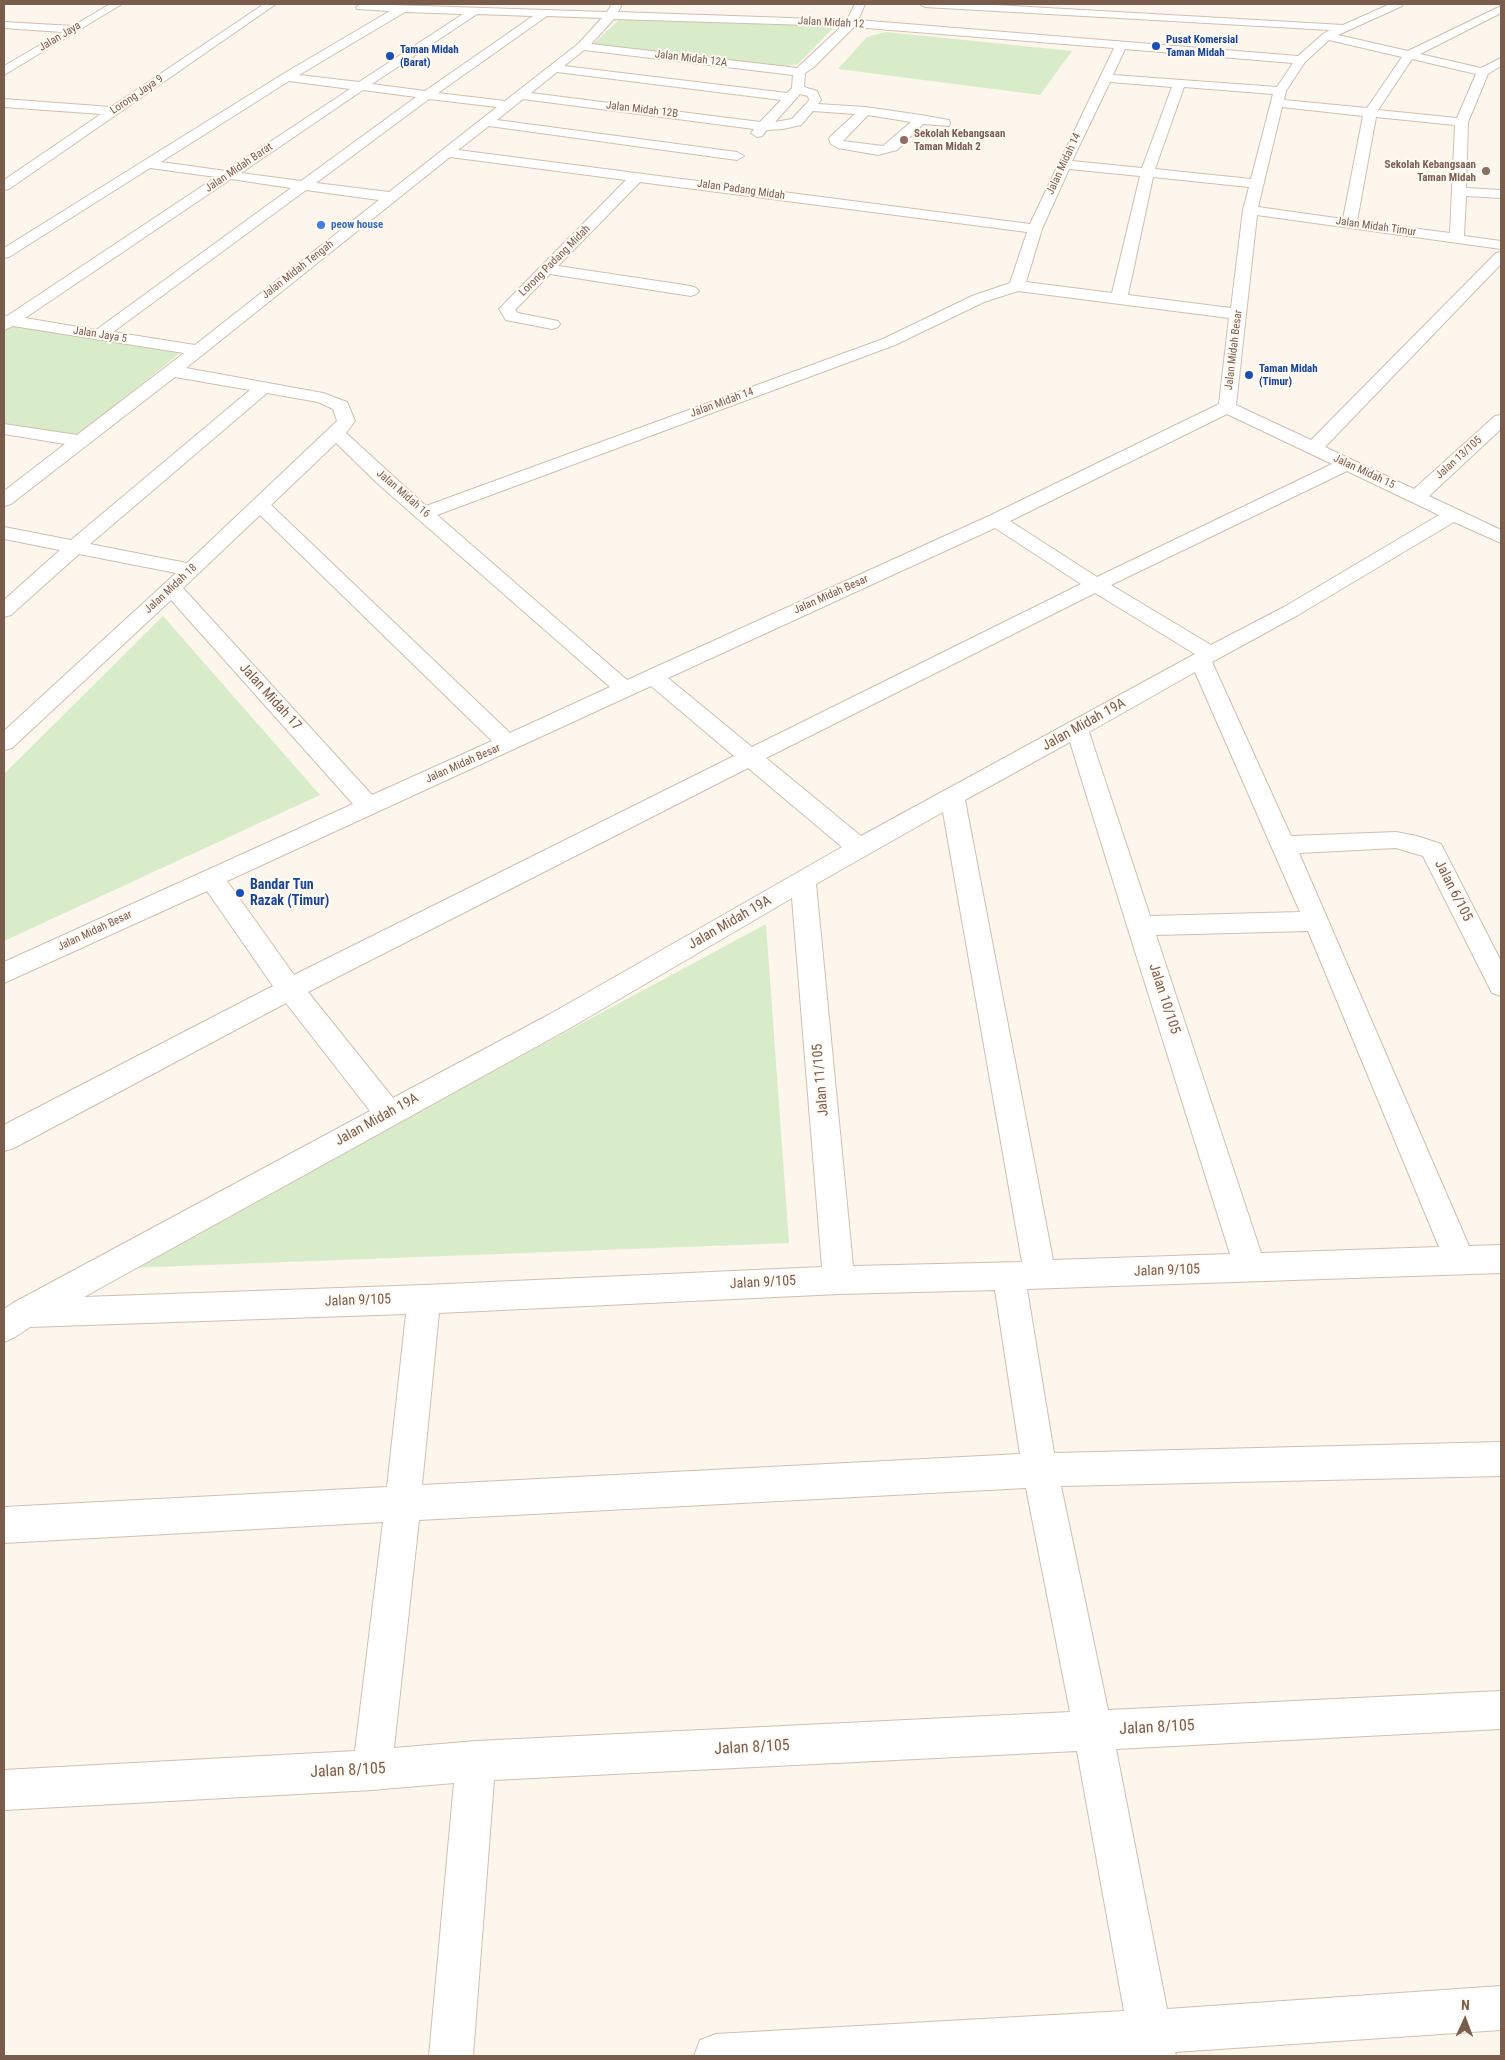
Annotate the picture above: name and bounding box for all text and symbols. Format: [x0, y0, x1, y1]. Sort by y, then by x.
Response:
street label: Jalan Midah 12 [797, 15, 865, 31]
street label: Jalan Jaya [37, 19, 83, 55]
place label: Pusat Komersial Taman Midah [1166, 33, 1238, 59]
marker: Pusat Komersial Taman Midah [1150, 40, 1162, 52]
place label: Taman Midah (Barat) [400, 43, 459, 69]
street label: Jalan Midah 12A [654, 48, 728, 70]
marker: Taman Midah (Barat) [384, 50, 396, 62]
street label: Lorong Jaya 9 [108, 72, 166, 118]
street label: Jalan Midah 12B [605, 99, 679, 121]
place label: Sekolah Kebangsaan Taman Midah 2 [914, 127, 1005, 153]
street label: Jalan Midah 14 [1044, 131, 1084, 197]
marker: Sekolah Kebangsaan Taman Midah 2 [898, 134, 910, 146]
street label: Jalan Midah Barat [203, 141, 275, 195]
place label: Sekolah Kebangsaan Taman Midah [1385, 158, 1476, 184]
marker: Sekolah Kebangsaan Taman Midah [1480, 165, 1492, 177]
street label: Jalan Padang Midah [696, 177, 786, 203]
street label: Jalan Midah Timur [1335, 215, 1417, 239]
place label: peow house [331, 218, 383, 232]
marker: peow house [315, 219, 327, 231]
street label: Lorong Padang Midah [517, 223, 593, 299]
street label: Jalan Midah Tengah [260, 238, 336, 302]
street label: Jalan Midah Besar [1223, 309, 1245, 391]
street label: Jalan Jaya 5 [72, 324, 128, 346]
place label: Taman Midah (Timur) [1259, 362, 1318, 388]
marker: Taman Midah (Timur) [1243, 369, 1255, 381]
street label: Jalan Midah 14 [689, 385, 755, 421]
street label: Jalan 13/105 [1433, 434, 1485, 482]
street label: Jalan Midah 15 [1331, 452, 1397, 492]
street label: Jalan Midah 16 [374, 467, 432, 521]
street label: Jalan Midah 18 [142, 562, 200, 616]
street label: Jalan Midah Besar [792, 573, 870, 617]
street label: Jalan Midah 17 [235, 660, 305, 734]
street label: Jalan Midah 19A [1039, 695, 1129, 755]
street label: Jalan Midah Besar [424, 742, 502, 786]
street label: Jalan 6/105 [1430, 858, 1476, 924]
place label: Bandar Tun Razak (Timur) [250, 877, 329, 910]
marker: Bandar Tun Razak (Timur) [234, 887, 246, 899]
street label: Jalan Midah 19A [686, 893, 774, 953]
street label: Jalan Midah Besar [56, 908, 134, 954]
street label: Jalan 10/105 [1145, 962, 1183, 1036]
street label: Jalan 11/105 [809, 1043, 833, 1117]
street label: Jalan Midah 19A [332, 1090, 422, 1150]
street label: Jalan 9/105 [1134, 1261, 1200, 1281]
street label: Jalan 9/105 [729, 1273, 797, 1293]
street label: Jalan 9/105 [325, 1291, 391, 1311]
street label: Jalan 8/105 [1119, 1716, 1195, 1740]
street label: Jalan 8/105 [714, 1736, 790, 1760]
street label: Jalan 8/105 [310, 1759, 386, 1783]
north arrow [1440, 1995, 1490, 2045]
text: N [1461, 1997, 1470, 2013]

